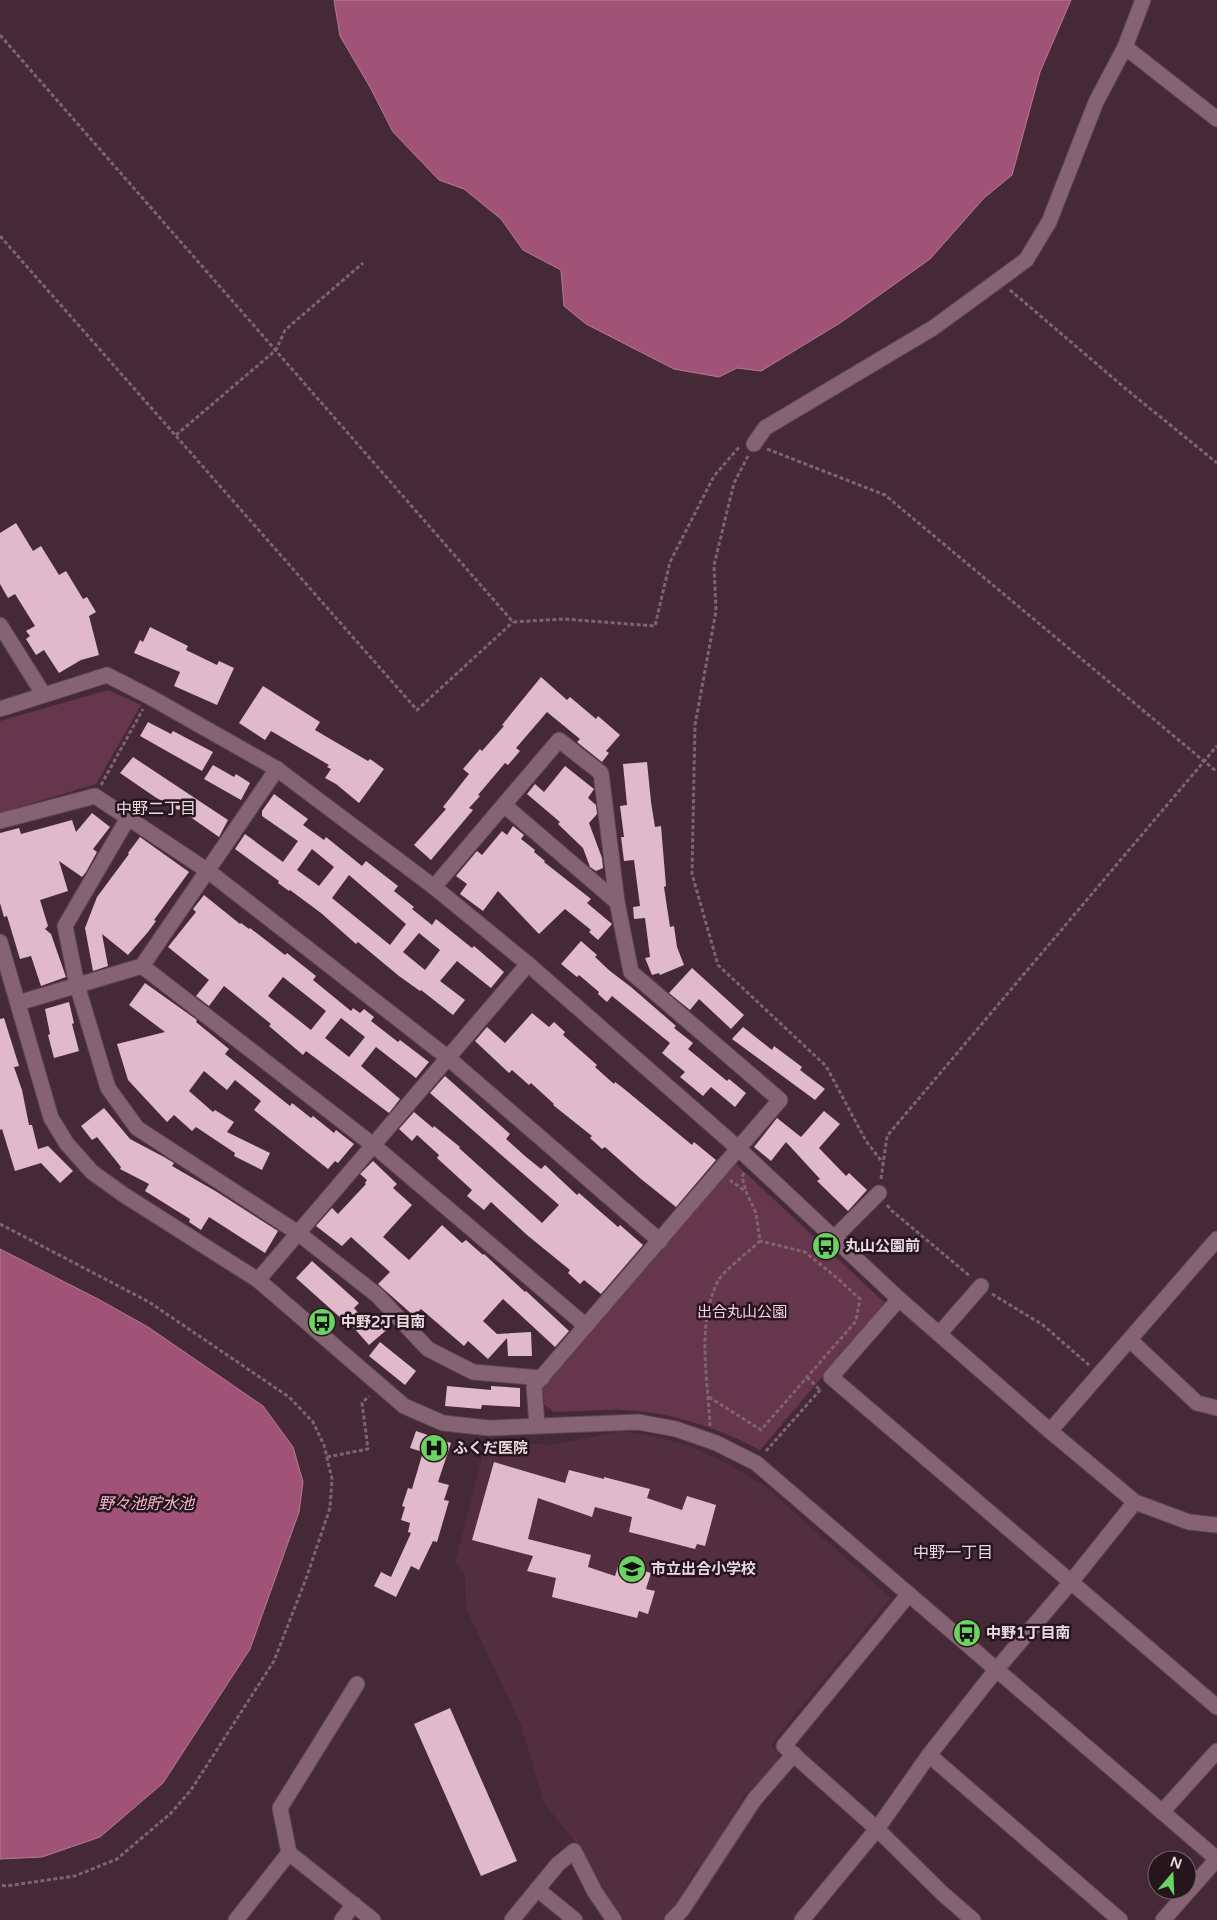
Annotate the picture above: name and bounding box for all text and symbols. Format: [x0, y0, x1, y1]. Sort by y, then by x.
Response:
district label: 中野二丁目 [116, 799, 196, 819]
bus stop icon: 丸山公園前 [811, 1231, 841, 1261]
place label: 丸山公園前 [845, 1237, 920, 1255]
park label: 出合丸山公園 [697, 1303, 787, 1321]
bus stop icon: 中野2丁目南 [307, 1307, 337, 1337]
place label: 中野2丁目南 [341, 1313, 425, 1331]
hospital icon: ふくだ医院 [419, 1433, 449, 1463]
place label: ふくだ医院 [453, 1439, 528, 1457]
water label: 野々池貯水池 [98, 1494, 196, 1514]
district label: 中野一丁目 [913, 1543, 993, 1563]
school or university icon: 市立出合小学校 [617, 1554, 647, 1584]
place label: 市立出合小学校 [651, 1560, 756, 1578]
bus stop icon: 中野1丁目南 [952, 1618, 982, 1648]
place label: 中野1丁目南 [986, 1624, 1070, 1642]
north arrow [1147, 1850, 1197, 1900]
text: N [1168, 1853, 1184, 1873]

